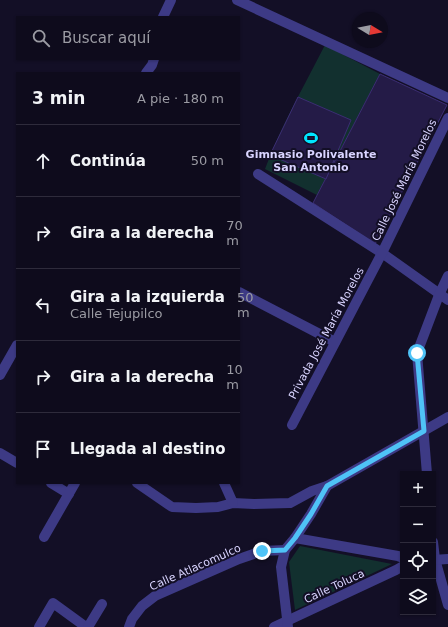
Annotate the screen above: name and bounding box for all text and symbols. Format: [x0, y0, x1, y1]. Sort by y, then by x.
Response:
north arrow [352, 12, 388, 48]
search box [16, 16, 240, 60]
icon: search [30, 27, 52, 49]
text: Buscar aquí [62, 29, 150, 47]
text: 3 min [32, 88, 85, 108]
text: A pie · 180 m [137, 91, 224, 106]
street label: Calle José María Morelos [369, 117, 440, 243]
sports icon: Gimnasio Polivalente San Antonio [303, 130, 319, 146]
place label: Gimnasio Polivalente San Antonio [246, 148, 376, 174]
icon: ahead [32, 150, 54, 172]
text: Continúa [70, 152, 146, 170]
text: 50 m [191, 153, 224, 168]
text: 70 m [226, 218, 243, 248]
icon: right [32, 222, 54, 244]
text: Gira a la derecha [70, 224, 214, 242]
street label: Privada José María Morelos [286, 265, 367, 401]
text: Gira a la izquierda [70, 288, 225, 306]
text: 50 m [237, 290, 253, 320]
icon: left [32, 294, 54, 316]
text: Calle Tejupilco [70, 306, 163, 321]
route start [408, 344, 426, 362]
text: 10 m [226, 362, 243, 392]
icon: right [32, 366, 54, 388]
text: Gira a la derecha [70, 368, 214, 386]
icon: arrive [32, 438, 54, 460]
text: Llegada al destino [70, 440, 225, 458]
map controls [400, 471, 436, 615]
button: + [400, 471, 436, 507]
button: − [400, 507, 436, 543]
street label: Calle Atlacomulco [148, 541, 243, 593]
route end [253, 542, 271, 560]
button: locate [400, 543, 436, 579]
street label: Calle Toluca [302, 567, 367, 606]
button: layers [400, 579, 436, 615]

